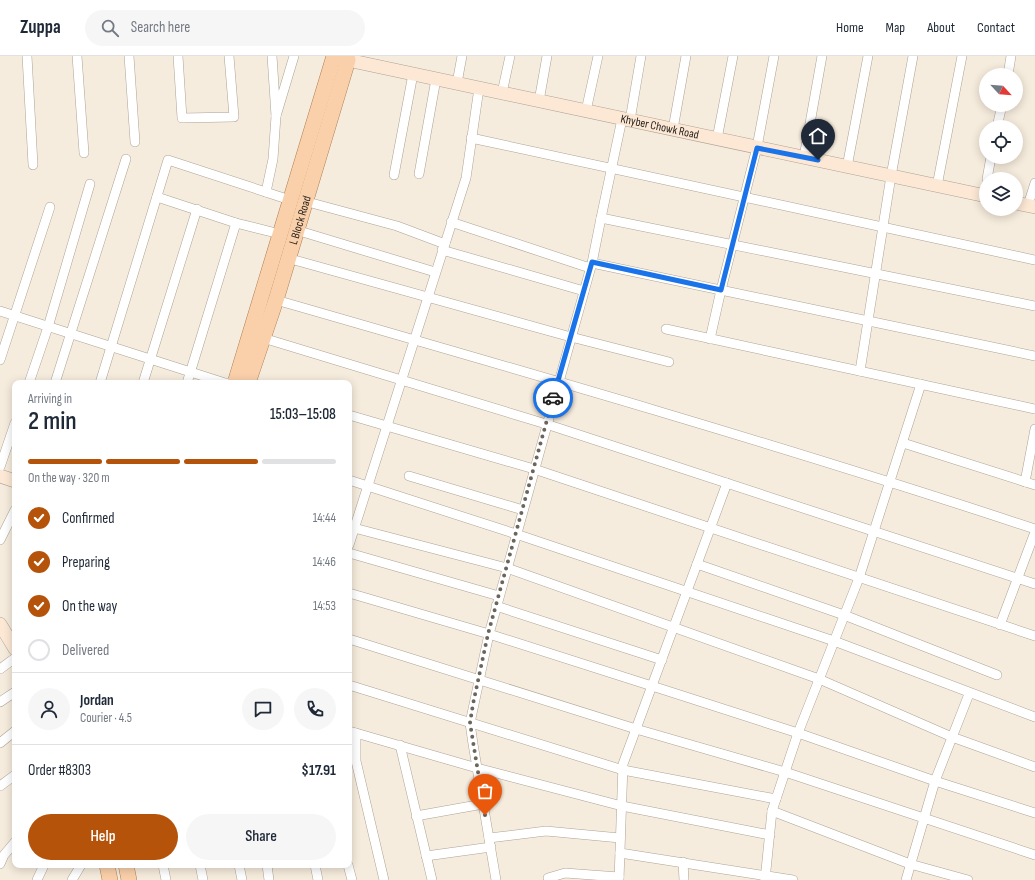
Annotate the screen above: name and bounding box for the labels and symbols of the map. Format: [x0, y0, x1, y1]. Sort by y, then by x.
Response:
north arrow [979, 68, 1023, 112]
street label: Khyber Chowk Road [619, 111, 700, 142]
pin [801, 119, 835, 160]
street label: L Block Road [286, 194, 314, 246]
courier [533, 378, 573, 418]
pin [468, 774, 502, 815]

